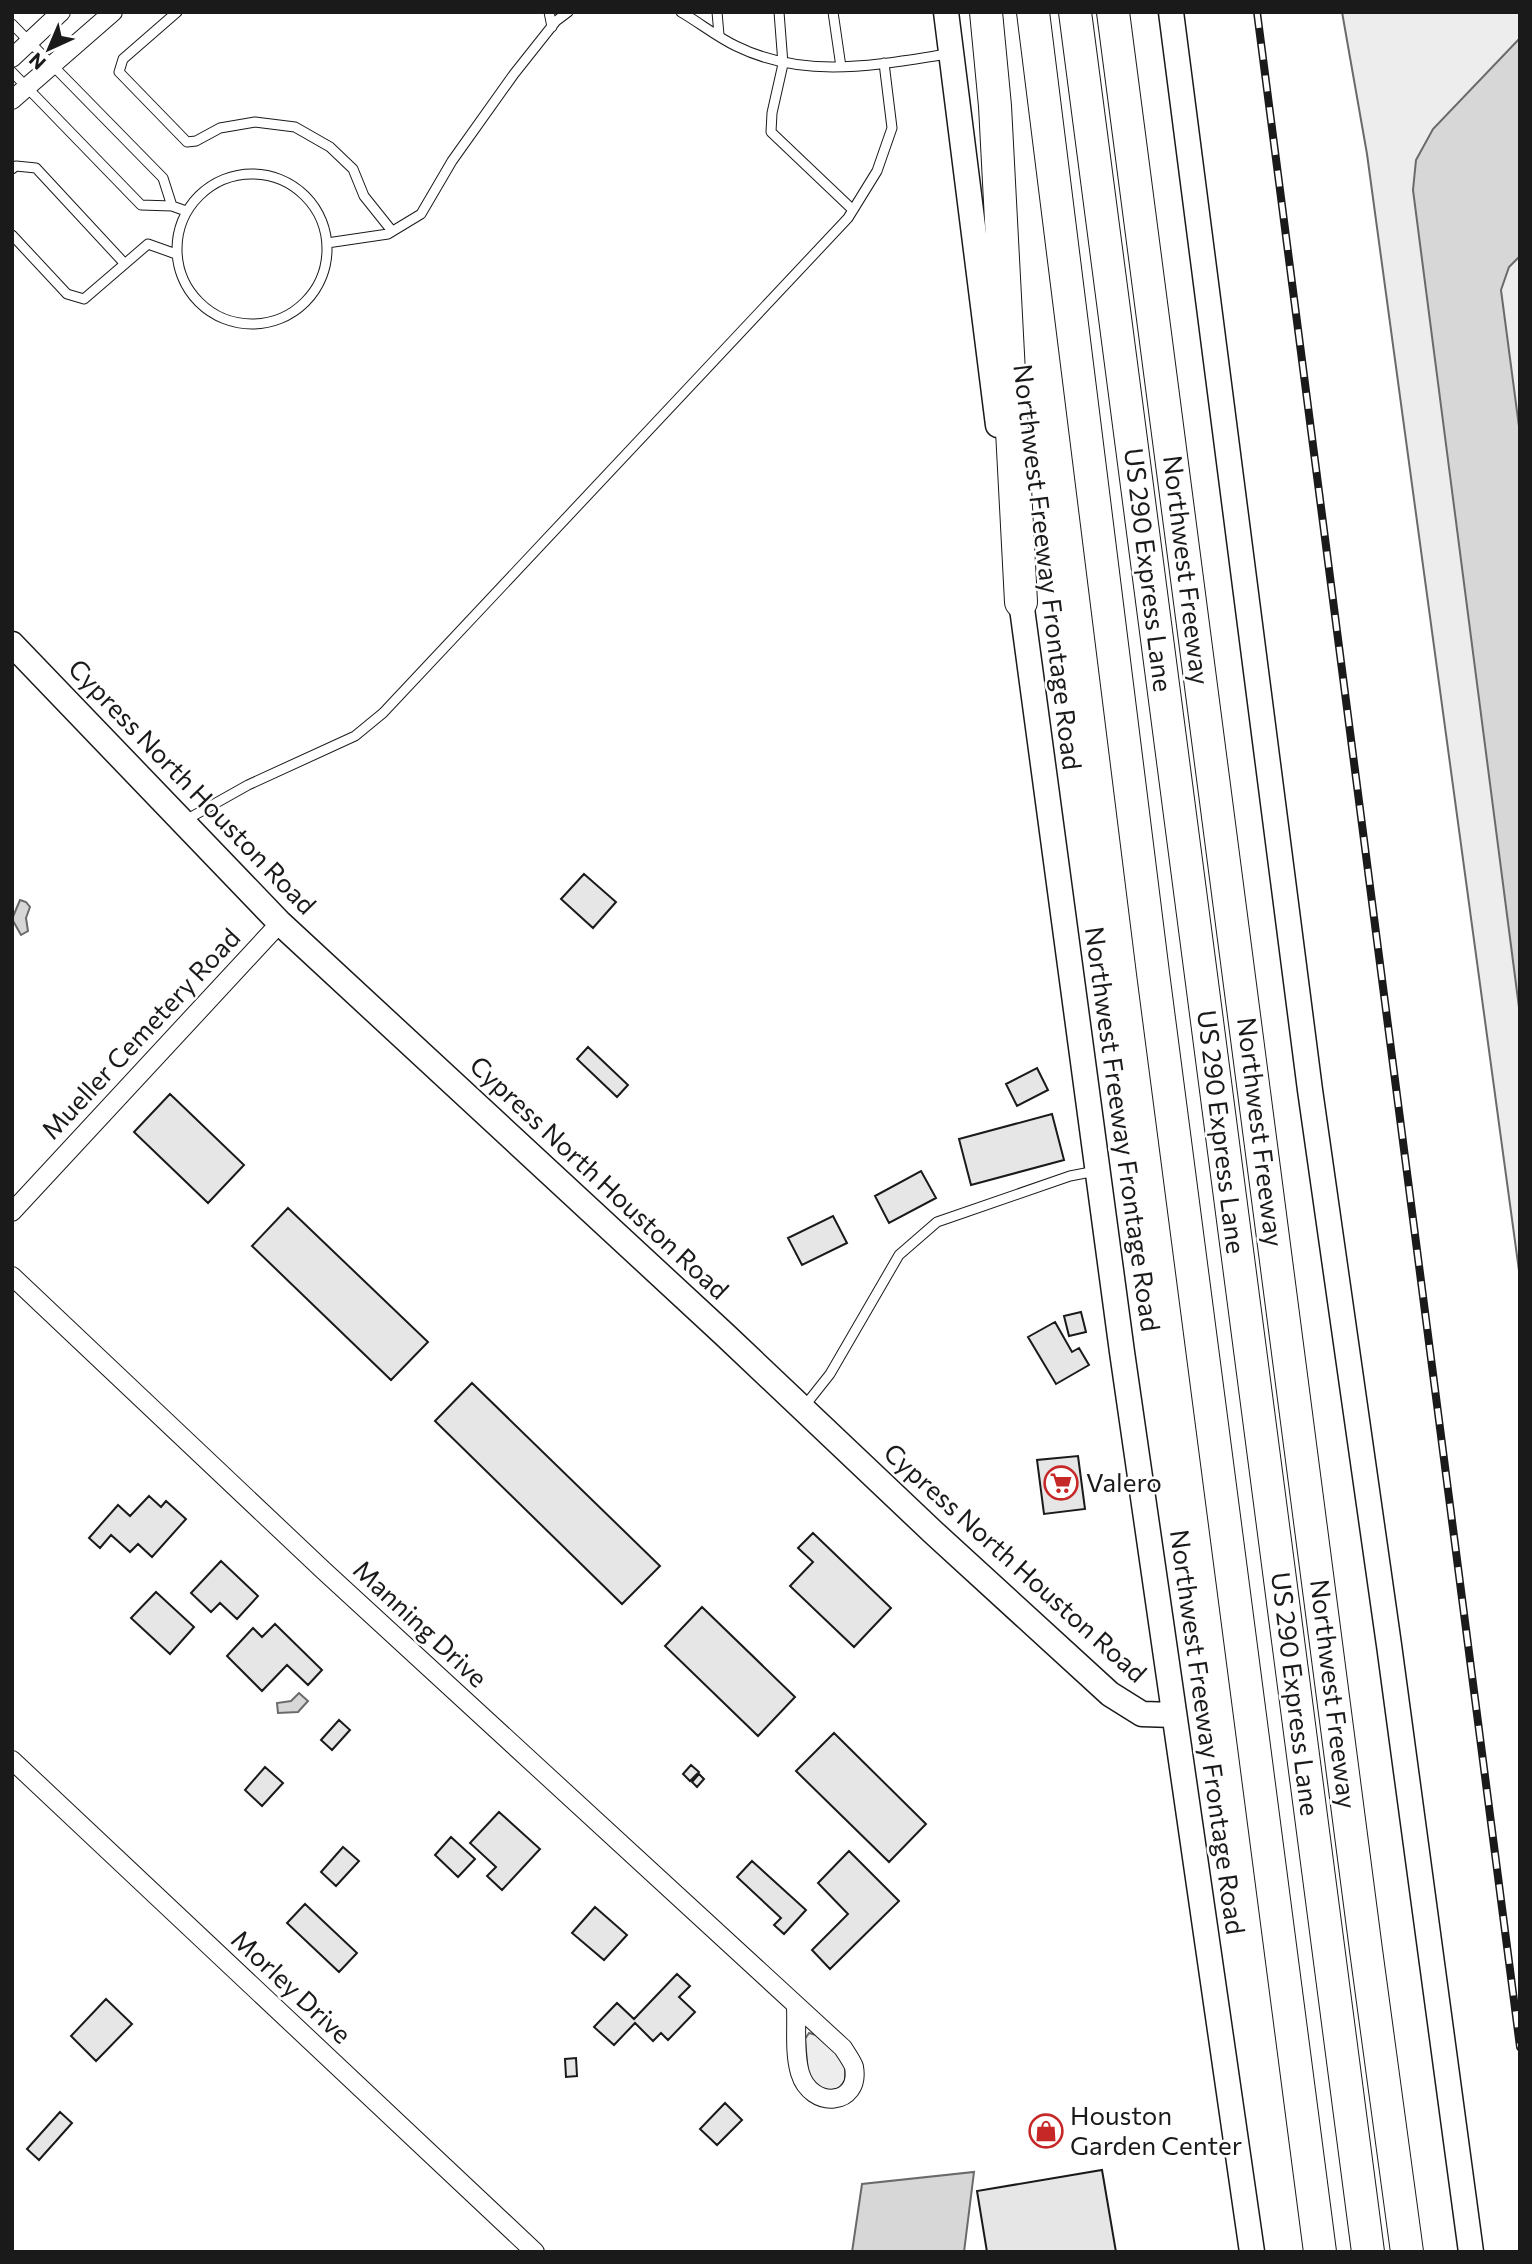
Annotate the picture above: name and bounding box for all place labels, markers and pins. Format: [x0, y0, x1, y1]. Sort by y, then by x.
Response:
supermarket icon: Valero [1042, 1464, 1080, 1502]
place label: Valero [1086, 1466, 1162, 1497]
place label: Houston Garden Center [1070, 2099, 1242, 2160]
shop icon: Houston Garden Center [1027, 2112, 1065, 2150]

